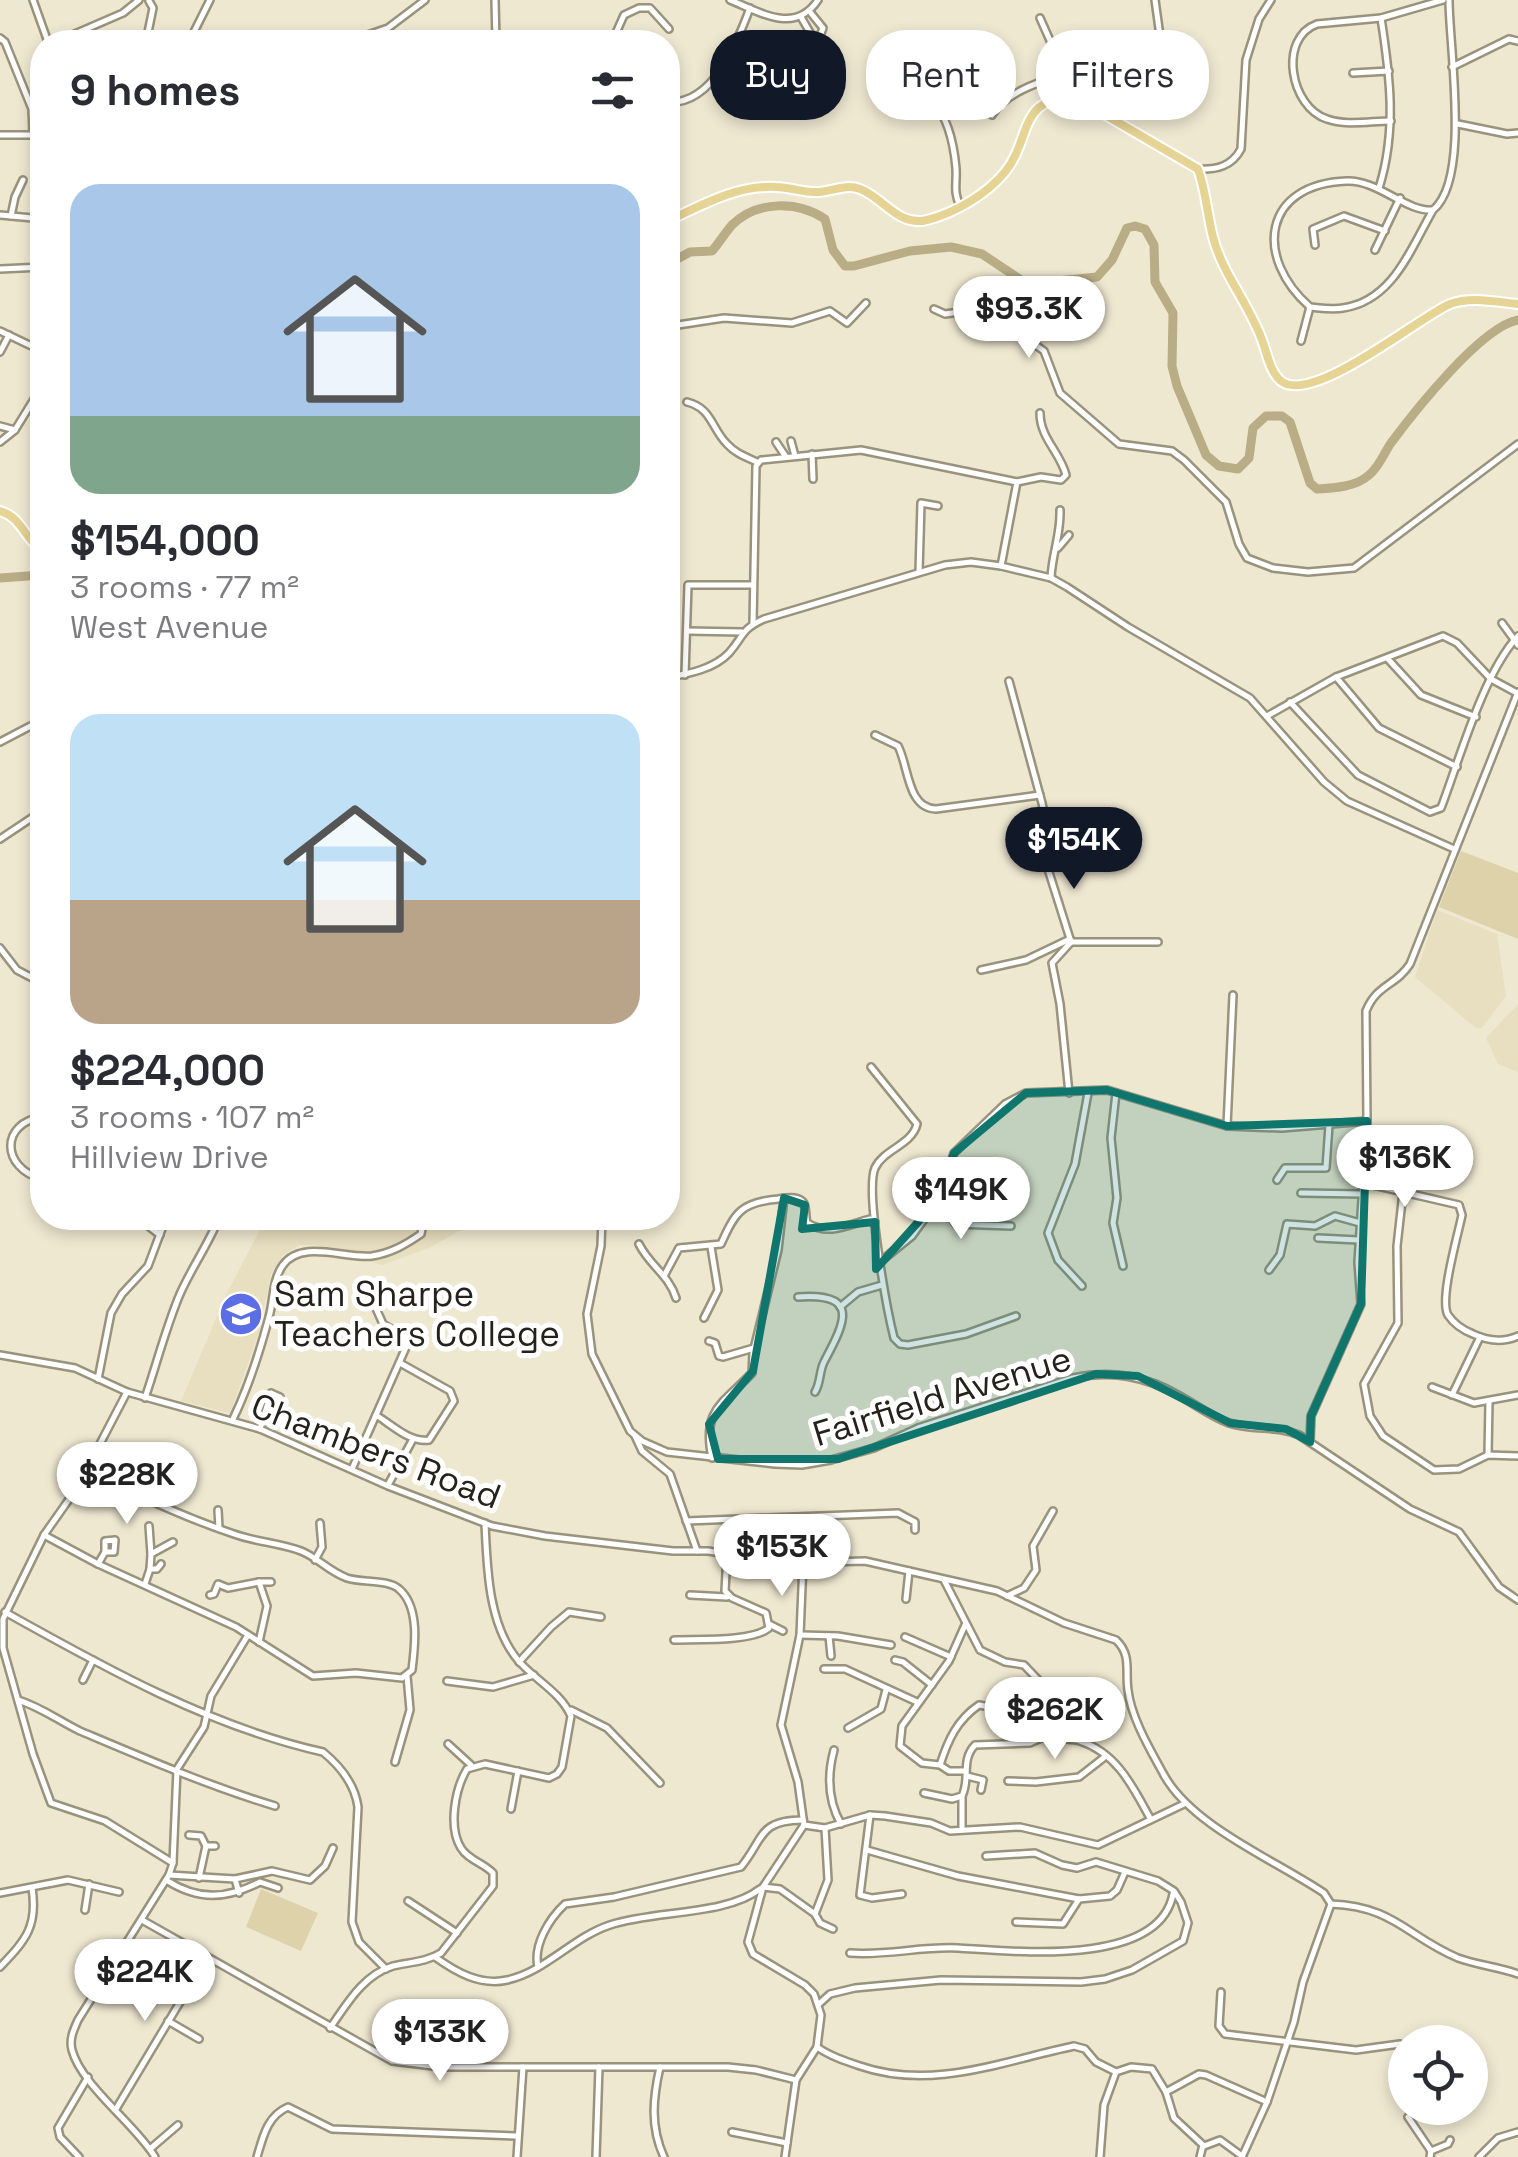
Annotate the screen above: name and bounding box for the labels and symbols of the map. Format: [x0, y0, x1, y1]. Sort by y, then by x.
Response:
pin: $93.3K [948, 276, 1110, 361]
pin: $154K [1004, 807, 1144, 892]
pin: $136K [1335, 1125, 1475, 1210]
pin: $149K [891, 1157, 1031, 1242]
place label: Sam Sharpe Teachers College [274, 1272, 560, 1356]
school or university icon: Sam Sharpe Teachers College [218, 1291, 264, 1337]
street label: Fairfield Avenue [808, 1336, 1076, 1456]
street label: Chambers Road [245, 1383, 507, 1519]
pin: $228K [57, 1442, 197, 1527]
pin: $153K [712, 1514, 852, 1599]
pin: $262K [985, 1677, 1125, 1762]
pin: $224K [75, 1939, 215, 2024]
pin: $133K [370, 1999, 510, 2084]

